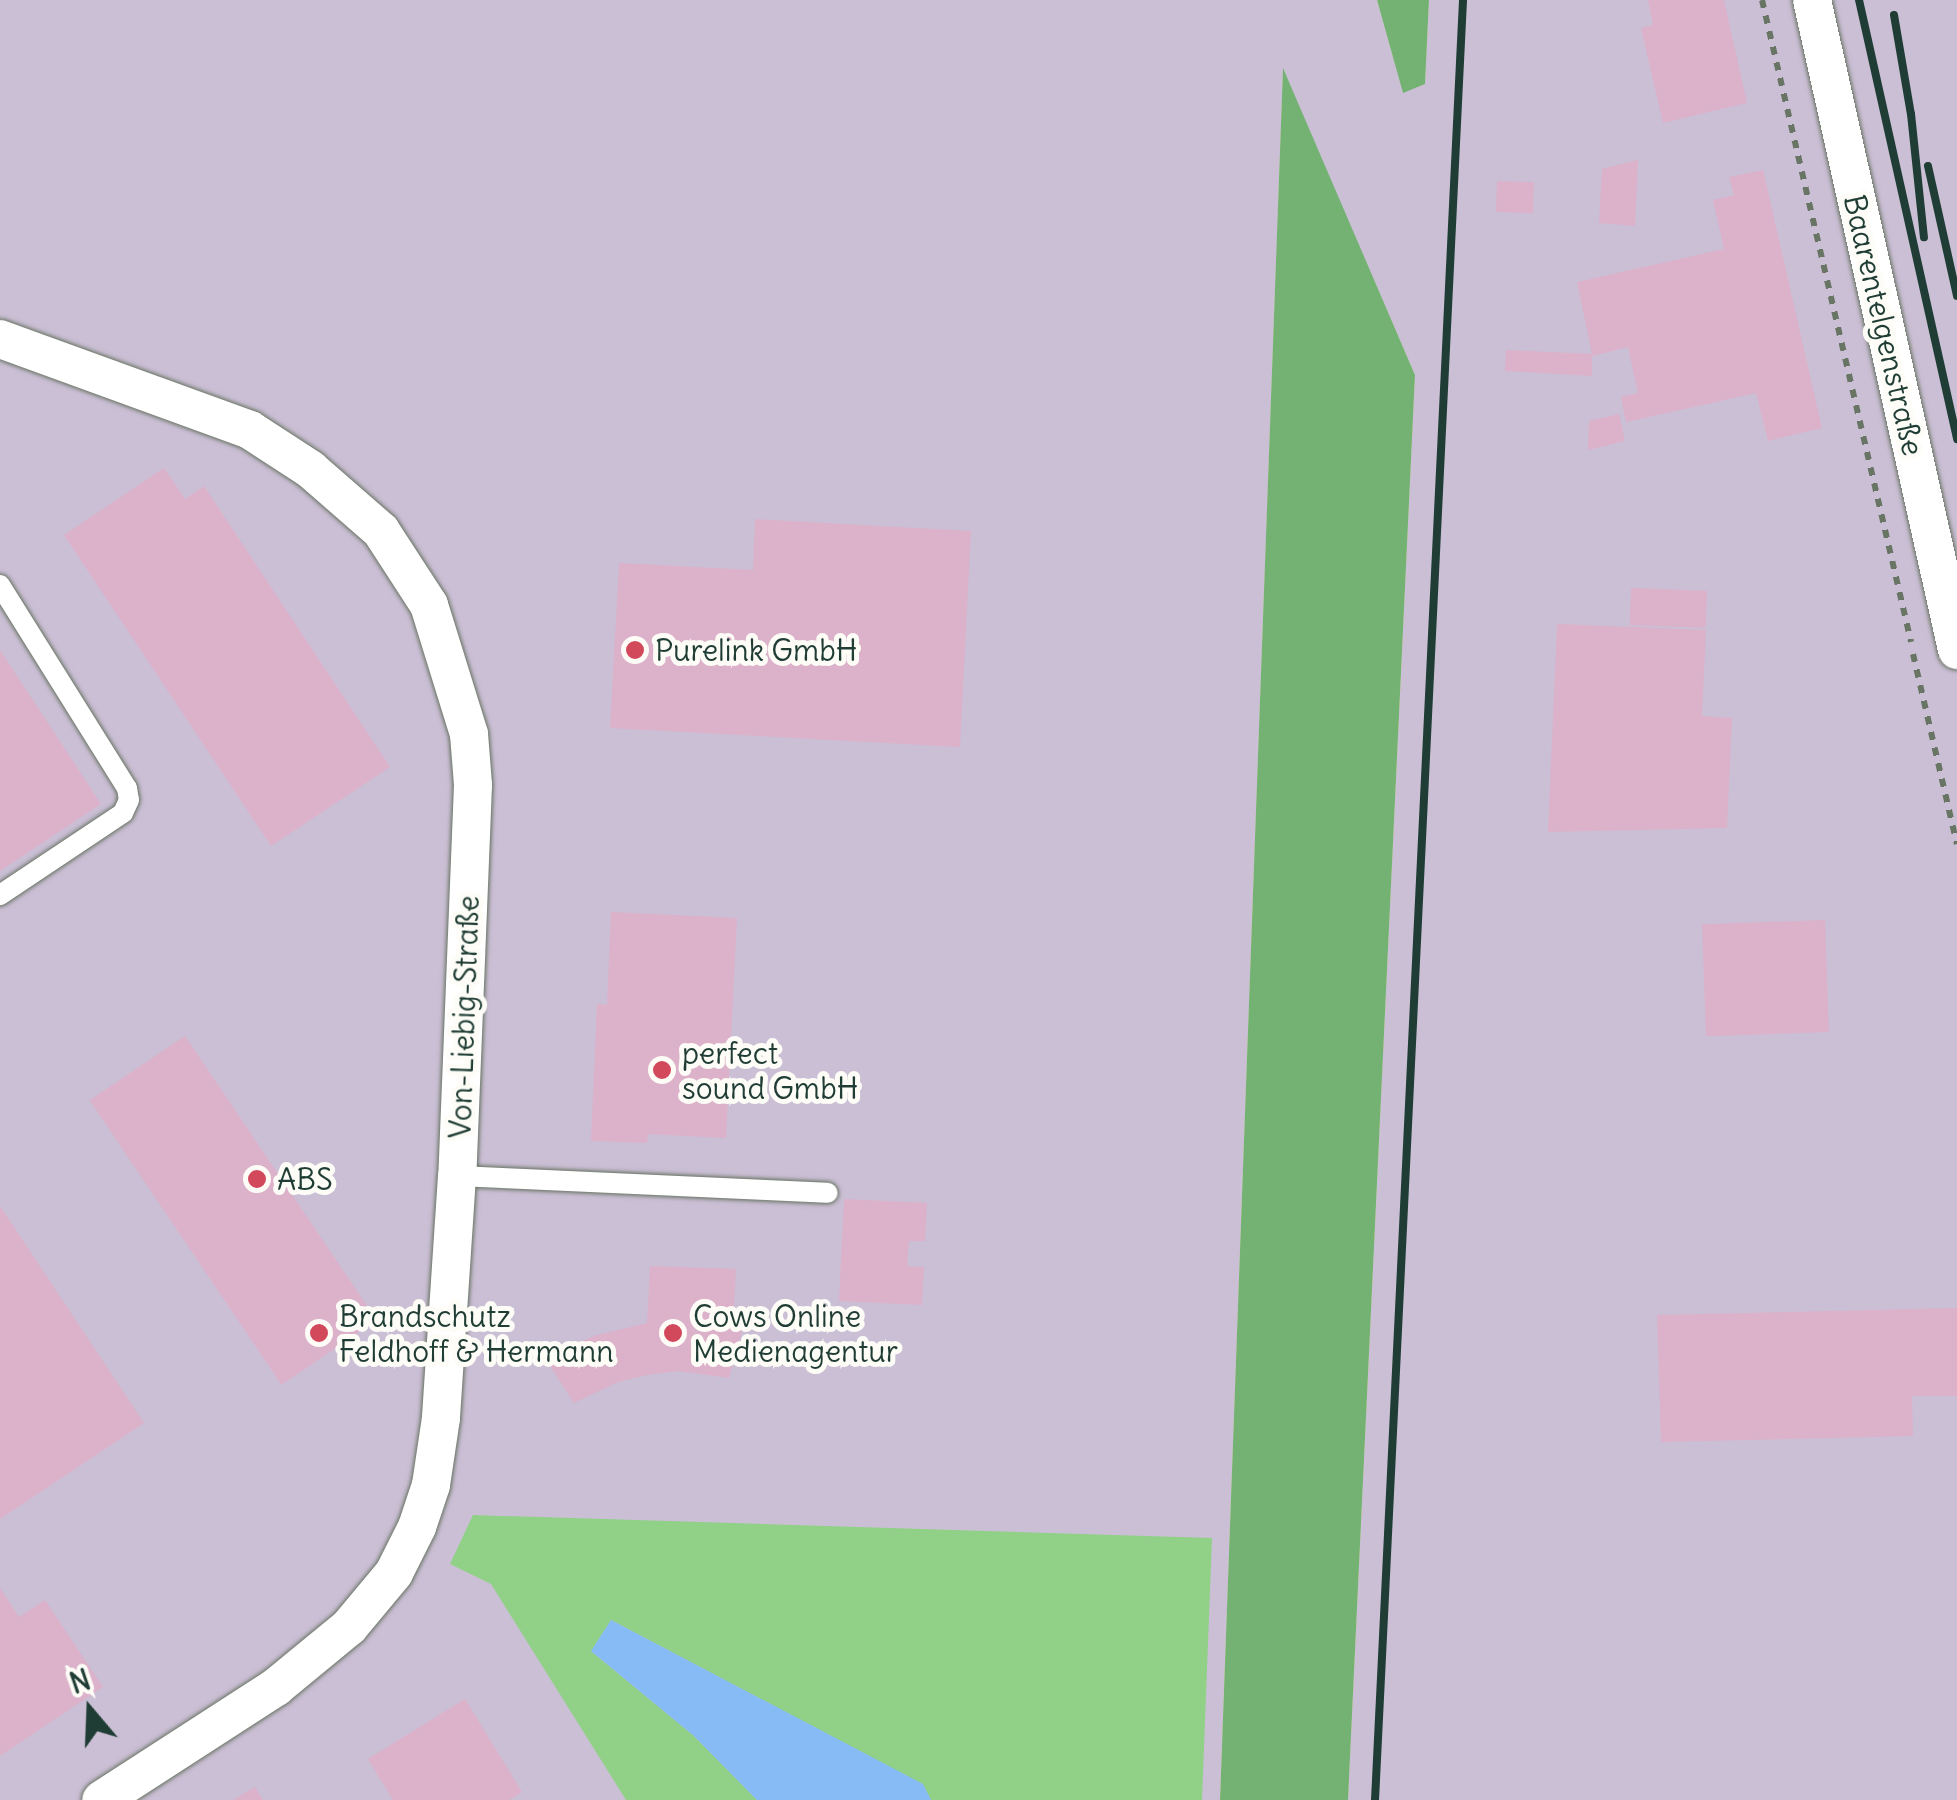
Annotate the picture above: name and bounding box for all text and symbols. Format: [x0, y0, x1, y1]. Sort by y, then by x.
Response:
street label: Baarentelgenstraße [1836, 191, 1932, 459]
place label: Purelink GmbH [655, 632, 857, 668]
marker: Purelink GmbH [624, 639, 646, 661]
street label: Von-Liebig-Straße [442, 895, 486, 1139]
place label: perfect sound GmbH [682, 1035, 858, 1106]
marker: perfect sound GmbH [651, 1059, 673, 1081]
place label: ABS [277, 1161, 333, 1197]
marker: ABS [246, 1168, 268, 1190]
place label: Brandschutz Feldhoff & Hermann [339, 1298, 614, 1368]
place label: Cows Online Medienagentur [693, 1298, 898, 1368]
marker: Brandschutz Feldhoff & Hermann [308, 1322, 330, 1344]
marker: Cows Online Medienagentur [662, 1322, 684, 1344]
north arrow [40, 1660, 140, 1760]
text: N [65, 1661, 95, 1702]

